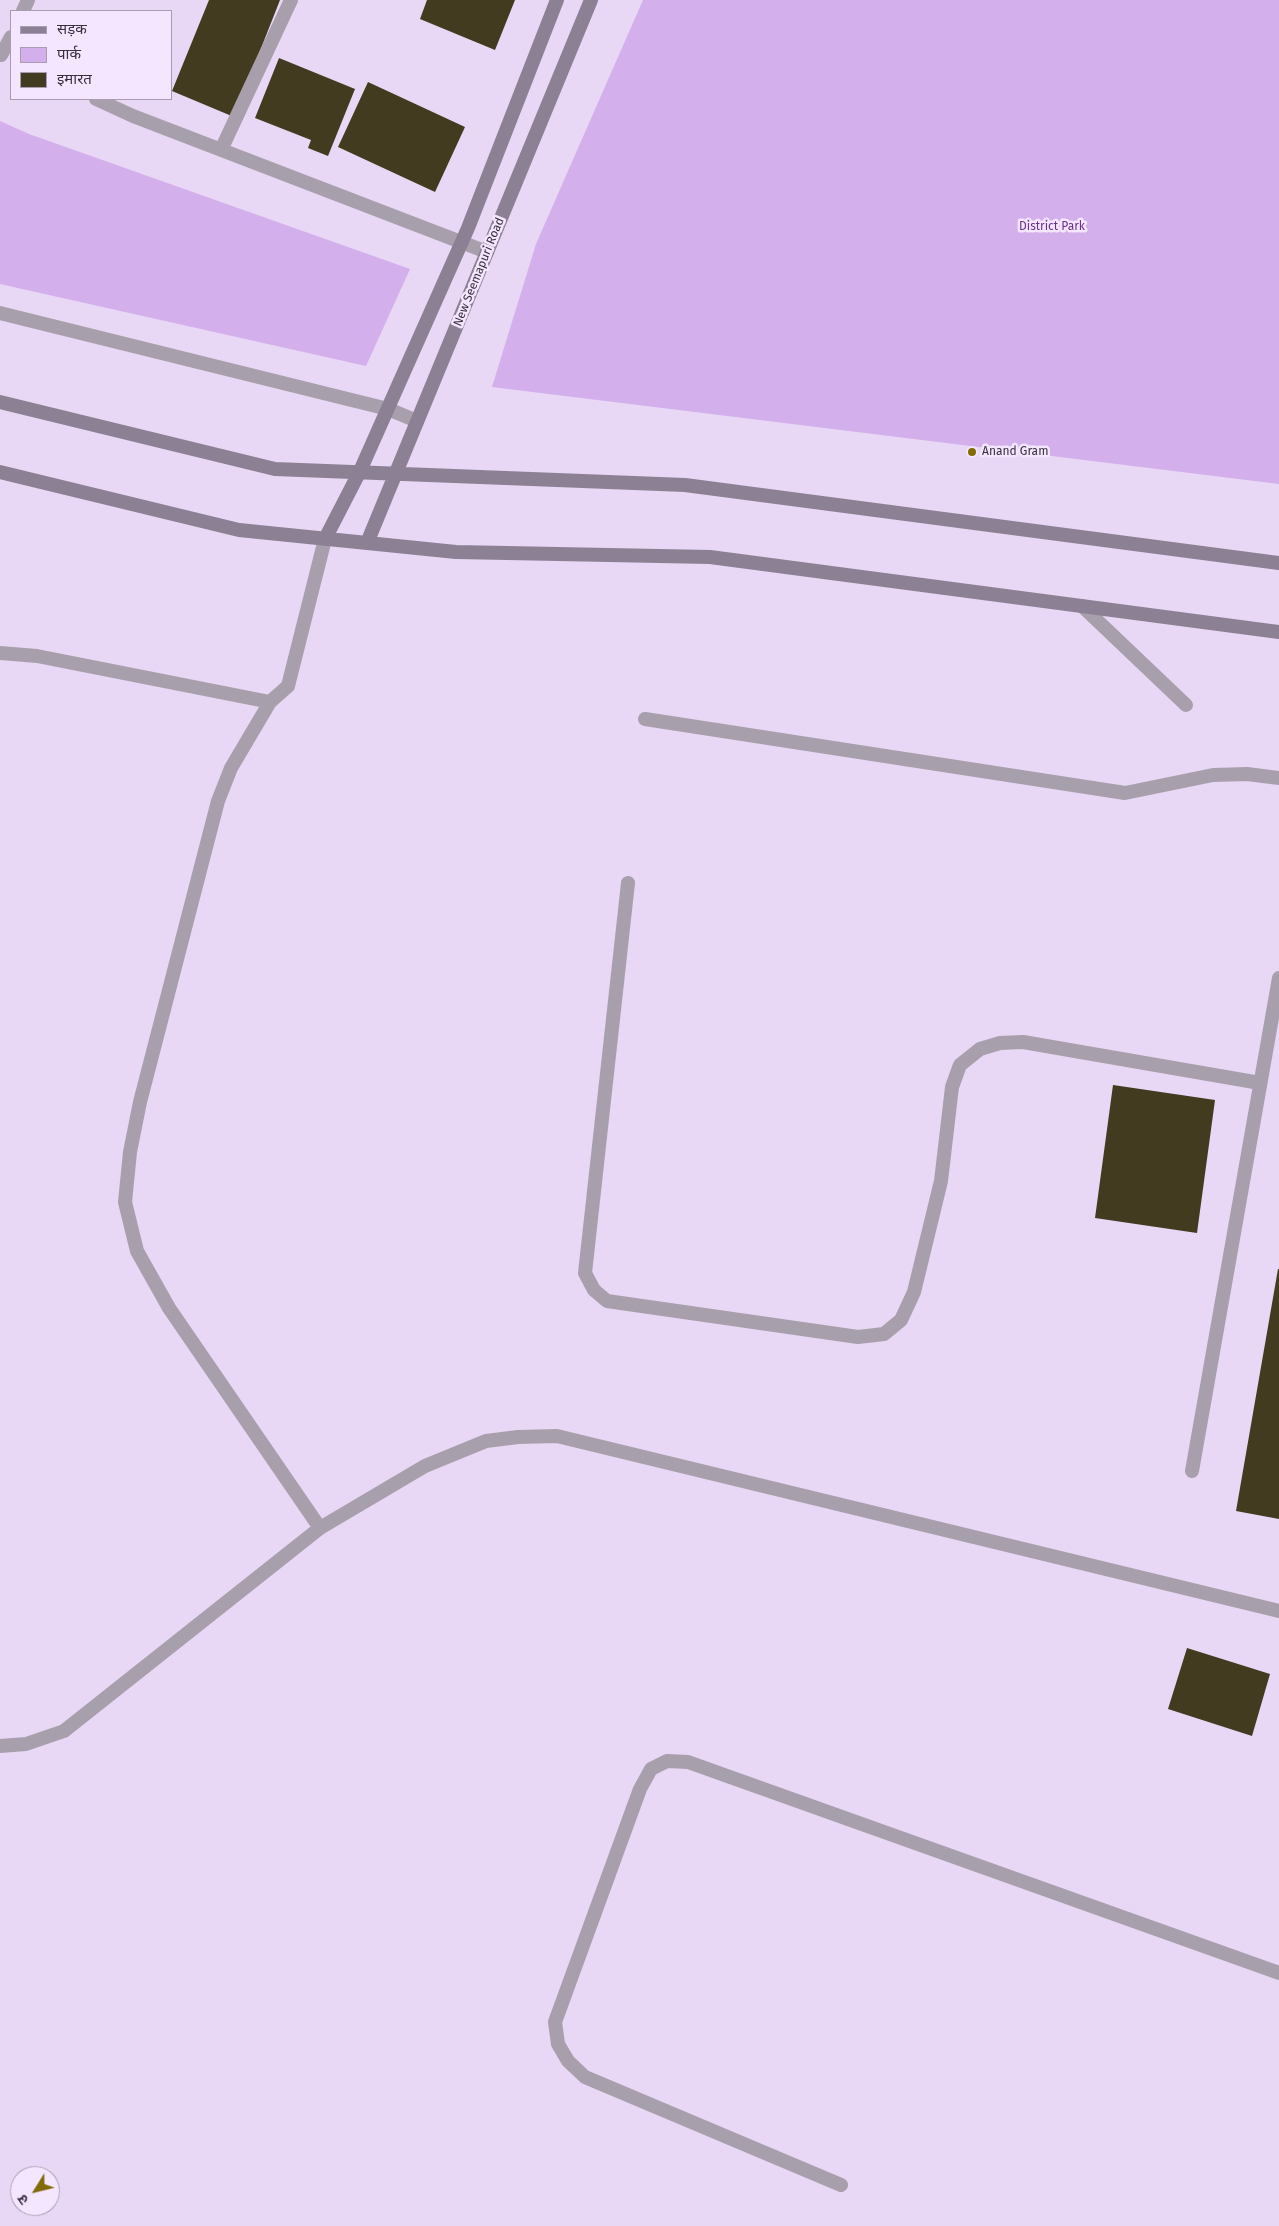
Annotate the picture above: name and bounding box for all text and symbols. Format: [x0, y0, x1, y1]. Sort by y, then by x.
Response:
legend [10, 10, 172, 100]
text: सड़क [57, 20, 87, 38]
text: पार्क [57, 45, 81, 63]
text: इमारत [57, 70, 92, 88]
street label: New Seemapuri Road [451, 216, 507, 328]
park label: District Park [1019, 220, 1085, 234]
place label: Anand Gram [982, 445, 1048, 459]
marker: Anand Gram [966, 446, 978, 458]
north arrow [10, 2166, 60, 2216]
text: उ [14, 2191, 33, 2208]

